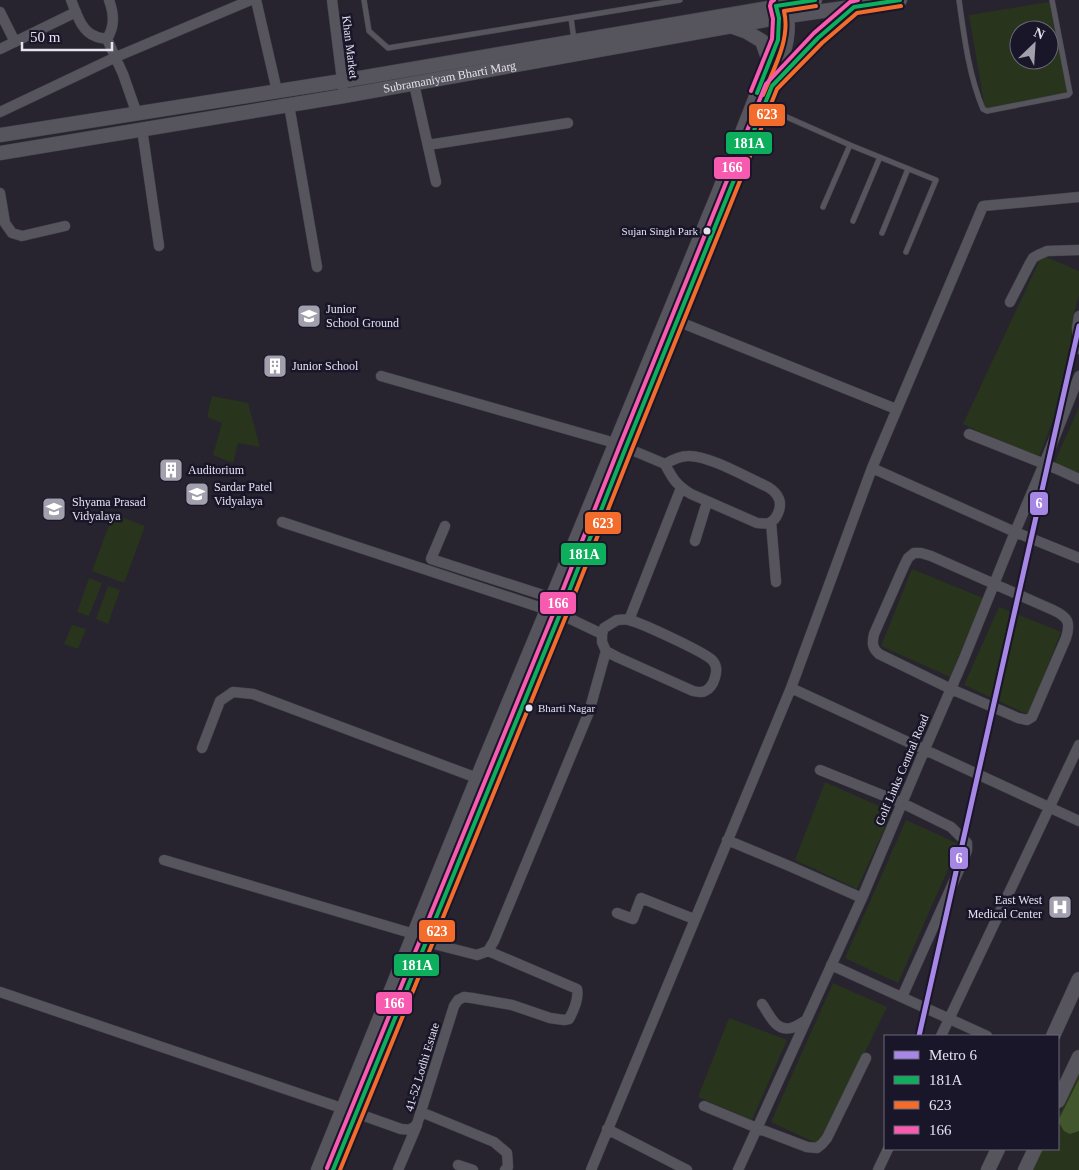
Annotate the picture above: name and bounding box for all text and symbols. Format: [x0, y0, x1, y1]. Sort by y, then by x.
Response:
street label: Khan Market [339, 15, 361, 80]
scale bar [22, 20, 112, 52]
north arrow [1009, 20, 1059, 70]
text: N [1032, 25, 1047, 43]
text: 50 m [30, 29, 61, 45]
street label: Subramaniyam Bharti Marg [382, 58, 517, 96]
line badge: 623 [748, 103, 786, 127]
text: 623 [757, 107, 778, 122]
line badge: 181A [725, 131, 773, 155]
text: 181A [733, 136, 765, 151]
line badge: 166 [713, 156, 751, 180]
text: 166 [722, 160, 743, 175]
place label: Sujan Singh Park [622, 225, 698, 237]
marker: Sujan Singh Park [702, 226, 712, 236]
place label: Junior School Ground [326, 302, 399, 330]
school or university icon: Junior School Ground [296, 303, 322, 329]
building icon: Junior School [262, 353, 288, 379]
place label: Junior School [292, 359, 359, 373]
building icon: Auditorium [158, 457, 184, 483]
place label: Auditorium [188, 463, 245, 477]
place label: Sardar Patel Vidyalaya [214, 480, 273, 508]
school or university icon: Sardar Patel Vidyalaya [184, 481, 210, 507]
line badge: 6 [1029, 491, 1049, 516]
place label: Shyama Prasad Vidyalaya [72, 495, 146, 523]
school or university icon: Shyama Prasad Vidyalaya [41, 496, 67, 522]
text: 6 [1036, 496, 1043, 511]
line badge: 623 [584, 511, 622, 535]
text: 623 [593, 516, 614, 531]
line badge: 181A [560, 542, 607, 566]
text: 181A [568, 547, 600, 562]
line badge: 166 [539, 591, 577, 615]
text: 166 [548, 596, 569, 611]
place label: Bharti Nagar [538, 702, 595, 714]
marker: Bharti Nagar [524, 703, 534, 713]
street label: Golf Links Central Road [872, 713, 932, 827]
line badge: 6 [949, 846, 969, 870]
text: 6 [956, 851, 963, 866]
place label: East West Medical Center [968, 893, 1043, 921]
hospital icon: East West Medical Center [1047, 894, 1073, 920]
line badge: 623 [418, 919, 456, 943]
text: 623 [427, 924, 448, 939]
line badge: 181A [393, 953, 440, 977]
text: 181A [401, 958, 433, 973]
line badge: 166 [375, 991, 413, 1015]
text: 166 [384, 996, 405, 1011]
street label: 41-52 Lodhi Estate [402, 1021, 442, 1113]
legend [884, 1035, 1059, 1150]
text: Metro 6 [929, 1047, 977, 1063]
text: 181A [929, 1072, 963, 1088]
text: 623 [929, 1097, 952, 1113]
text: 166 [929, 1122, 952, 1138]

